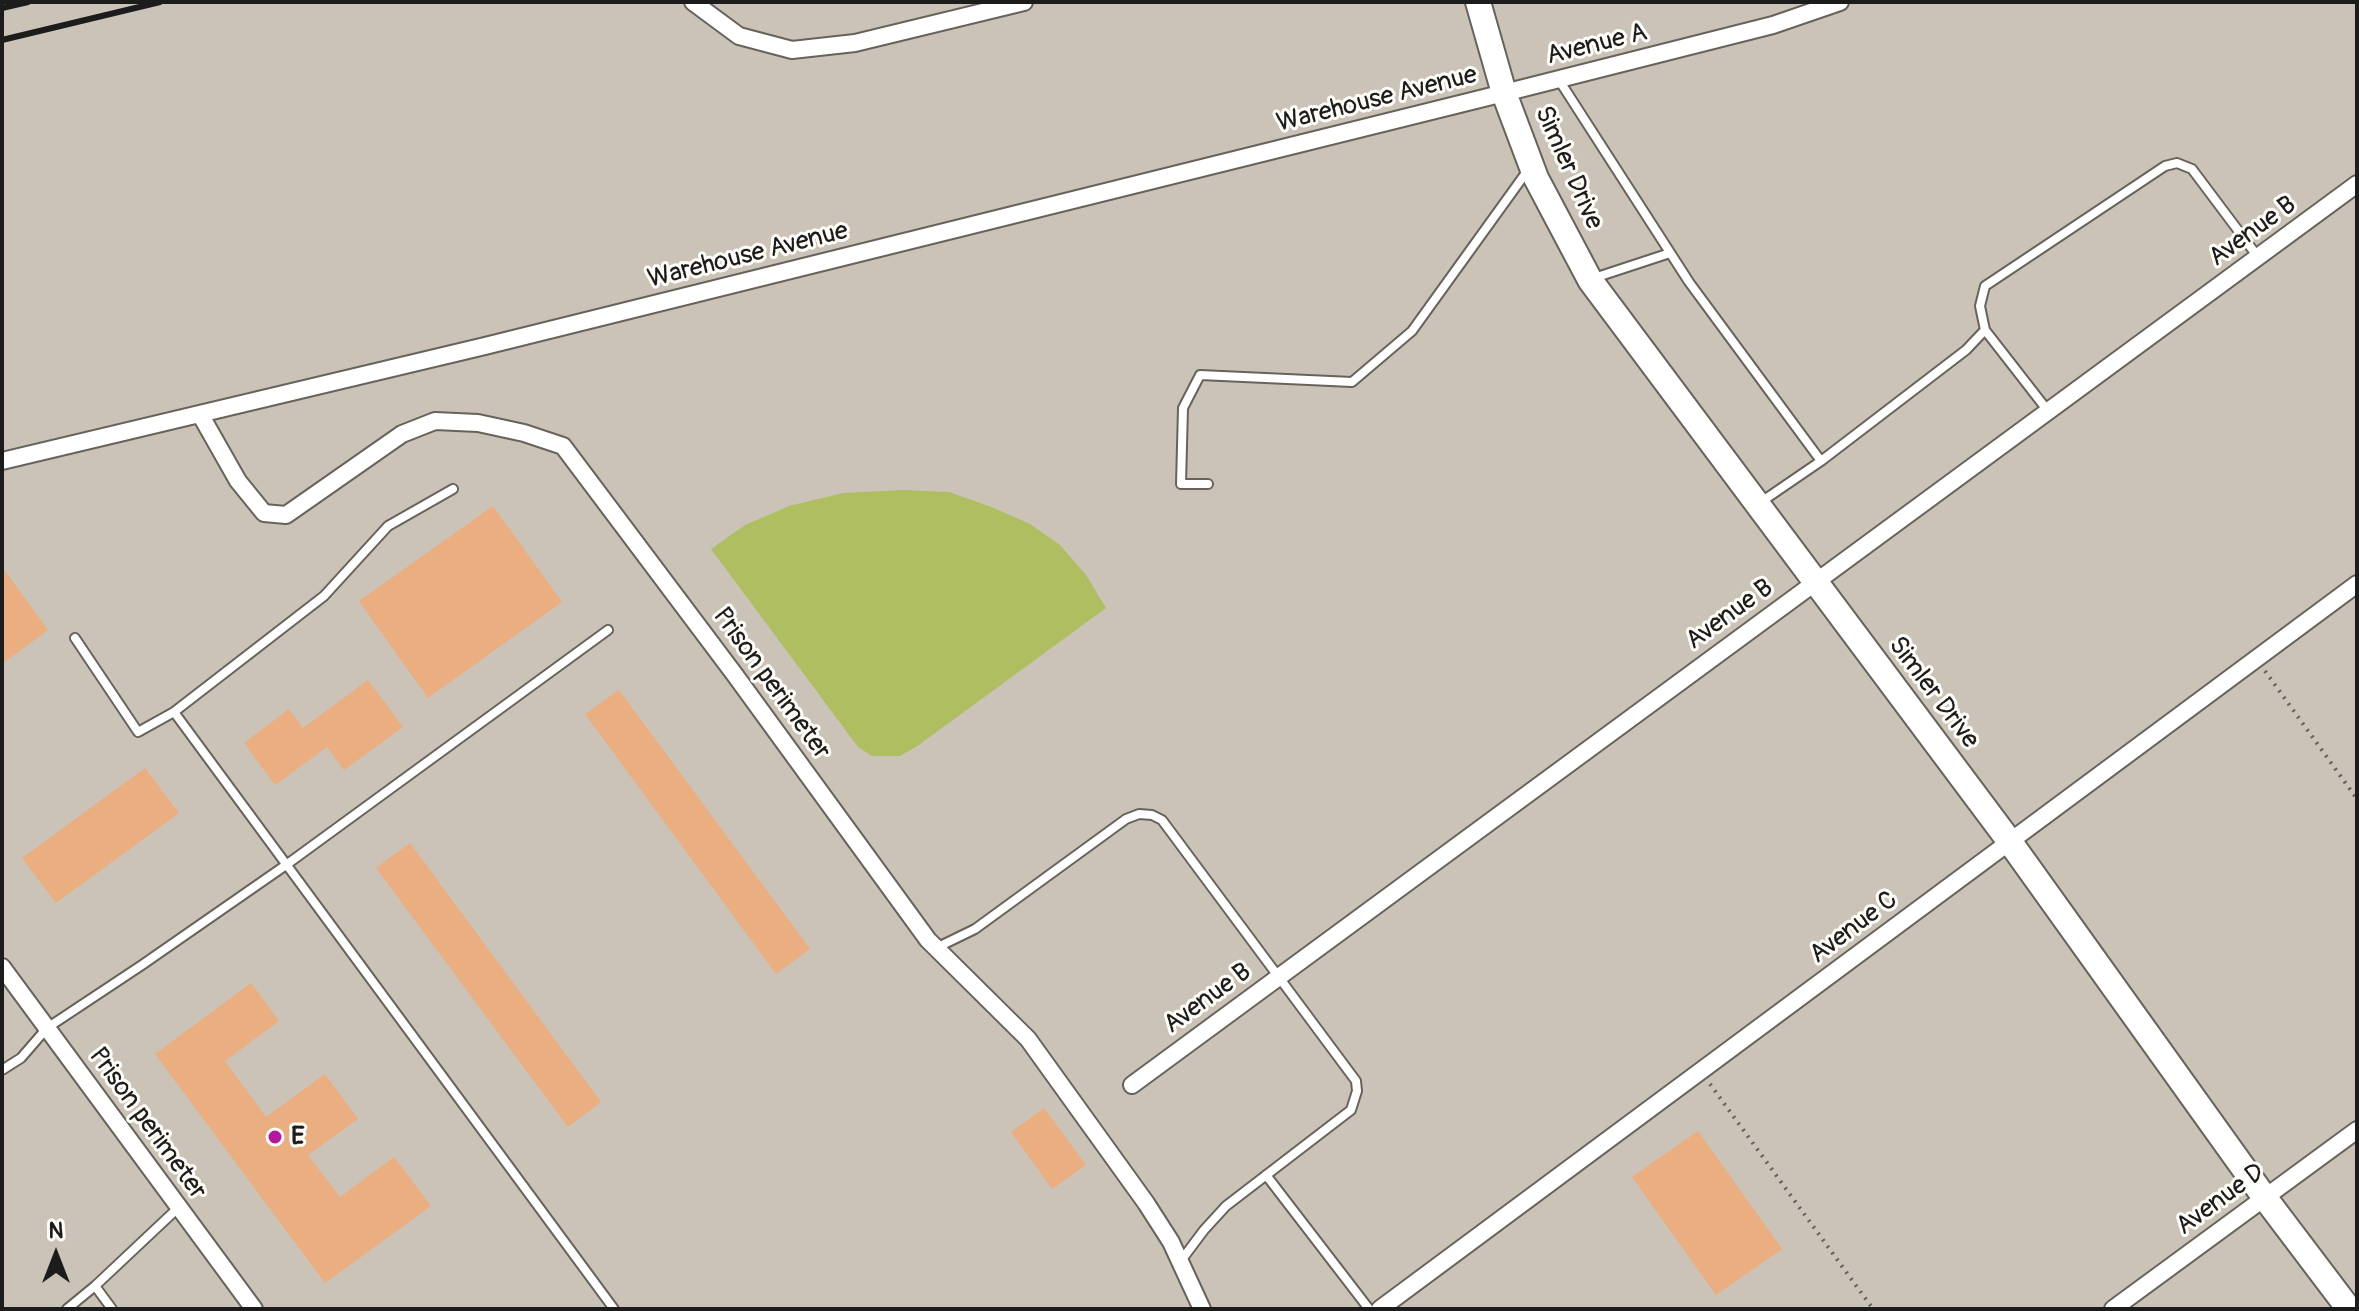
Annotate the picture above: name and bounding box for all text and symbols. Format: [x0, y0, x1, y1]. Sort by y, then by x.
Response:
street label: Avenue A [1544, 17, 1650, 73]
street label: Warehouse Avenue [1274, 60, 1480, 140]
street label: Simler Drive [1527, 102, 1609, 234]
street label: Avenue B [2203, 190, 2303, 274]
street label: Warehouse Avenue [645, 216, 851, 296]
street label: Avenue B [1680, 573, 1780, 657]
street label: Prison perimeter [705, 602, 837, 766]
street label: Simler Drive [1881, 631, 1985, 755]
street label: Avenue C [1804, 885, 1904, 971]
street label: Avenue B [1158, 957, 1258, 1041]
street label: Prison perimeter [81, 1042, 213, 1206]
place label: E [291, 1121, 305, 1153]
marker: E [266, 1128, 284, 1146]
street label: Avenue D [2171, 1157, 2271, 1243]
north arrow [16, 1215, 96, 1295]
text: N [49, 1217, 63, 1245]

